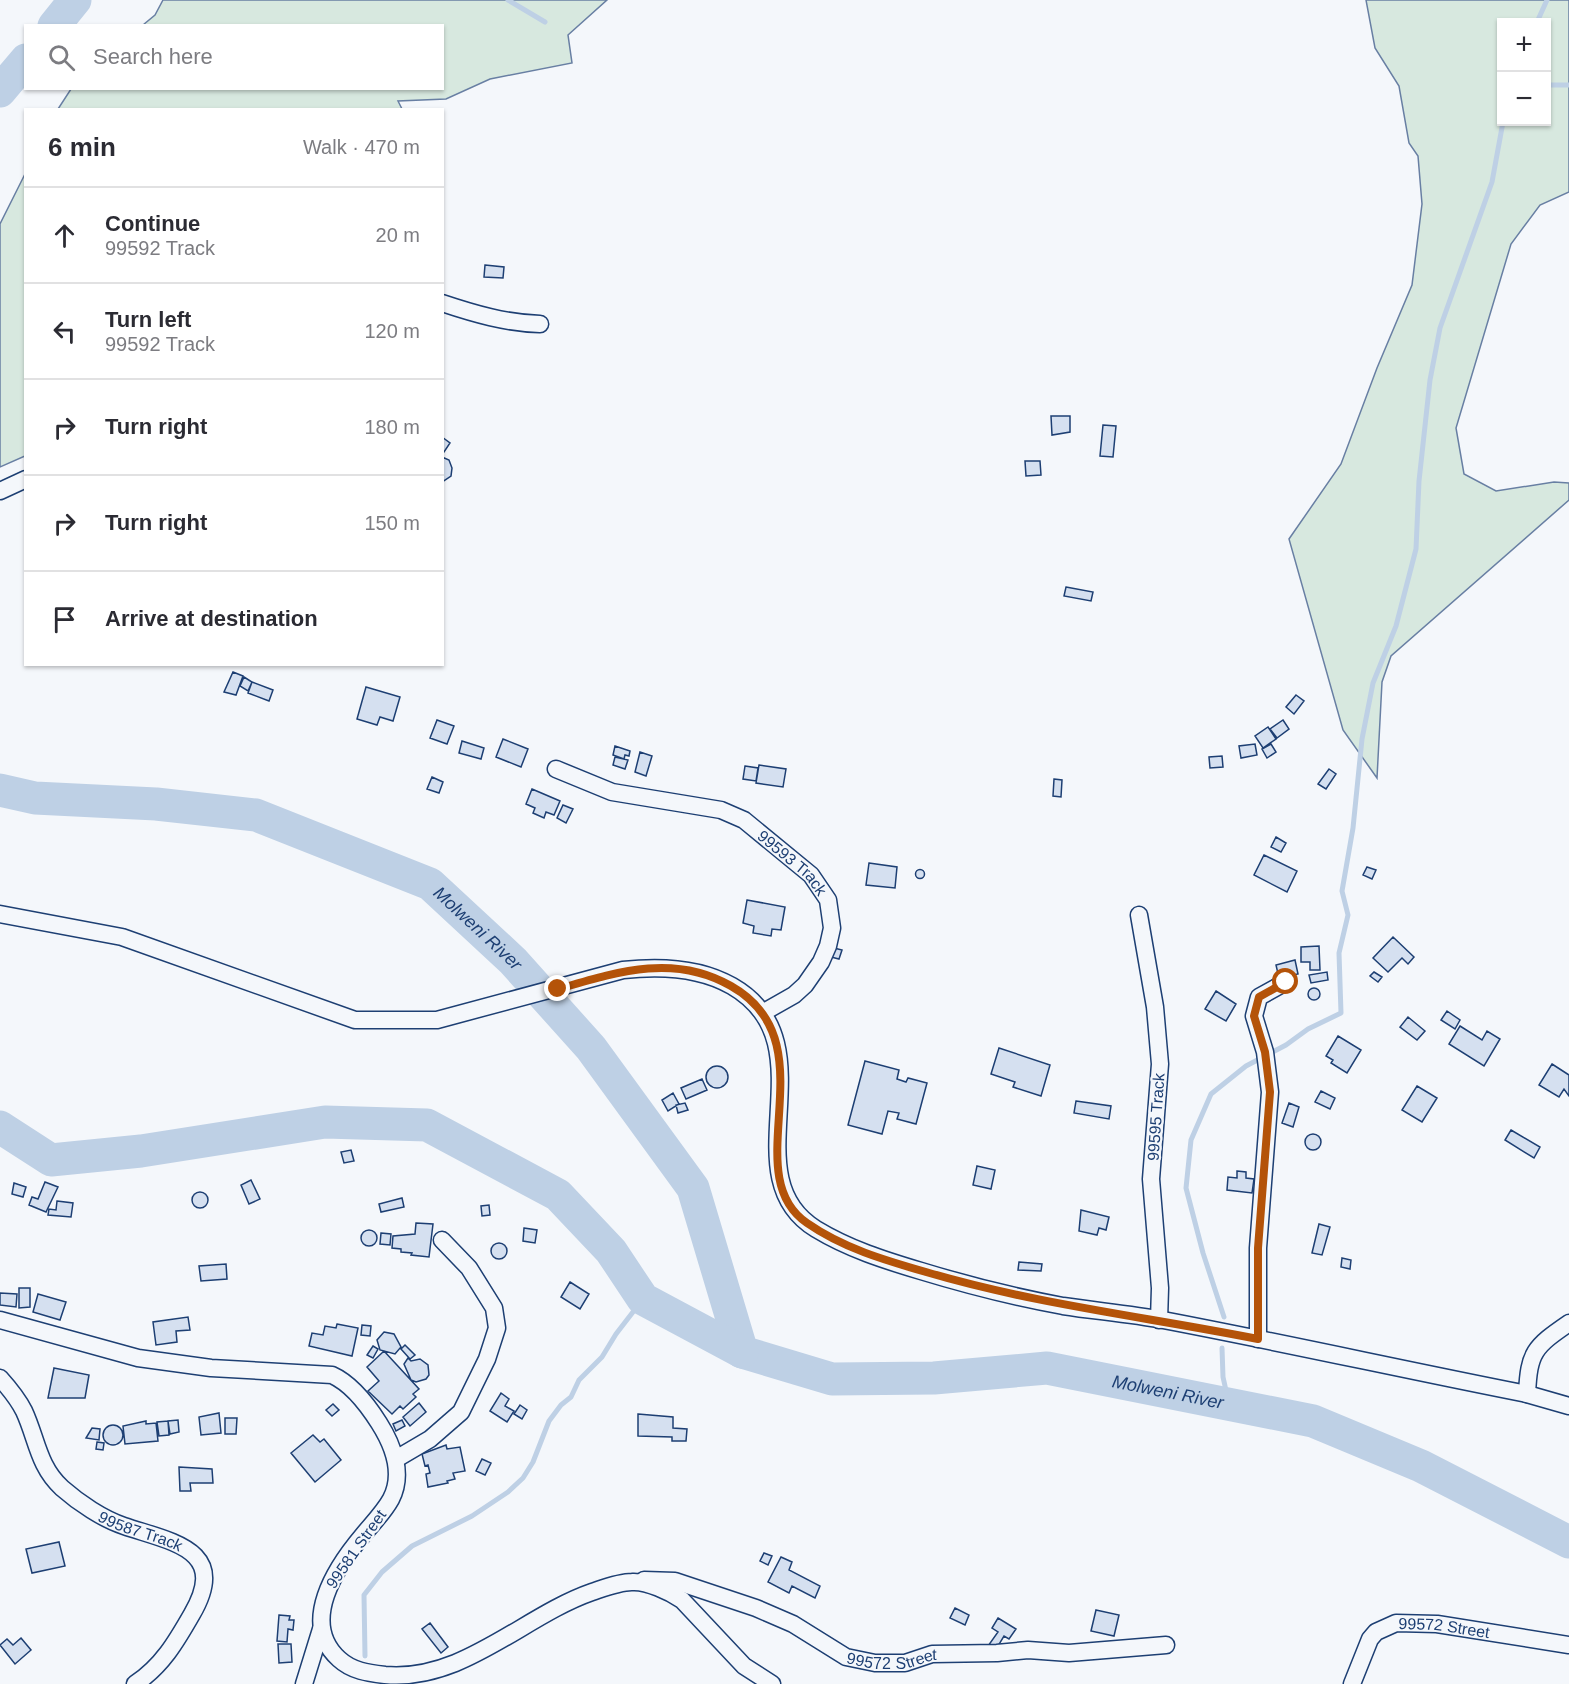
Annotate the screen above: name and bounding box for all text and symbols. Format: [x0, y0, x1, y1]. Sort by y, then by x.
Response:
map controls [1497, 18, 1551, 126]
button: + [1497, 18, 1551, 72]
search box [24, 24, 444, 90]
icon: search [45, 41, 78, 74]
text: Search here [93, 44, 213, 69]
button: − [1497, 72, 1551, 126]
text: 6 min [48, 132, 116, 162]
text: Walk · 470 m [303, 136, 420, 158]
text: Continue [105, 211, 200, 236]
icon: ahead [48, 219, 81, 252]
text: 20 m [376, 224, 420, 246]
text: 99592 Track [105, 237, 215, 259]
text: Turn left [105, 307, 191, 332]
icon: left [48, 315, 81, 348]
text: 120 m [364, 320, 420, 342]
text: 99592 Track [105, 333, 215, 355]
icon: right [48, 411, 81, 444]
text: Turn right [105, 414, 207, 439]
text: 180 m [364, 416, 420, 438]
icon: right [48, 507, 81, 540]
text: Turn right [105, 510, 207, 535]
text: 150 m [364, 512, 420, 534]
icon: arrive [48, 603, 81, 636]
text: Arrive at destination [105, 606, 318, 631]
street label: 99593 Track [755, 827, 831, 899]
water label: Molweni River [430, 883, 527, 975]
route start [1272, 968, 1298, 994]
route end [544, 975, 570, 1001]
street label: 99595 Track [1144, 1071, 1168, 1162]
water label: Molweni River [1111, 1371, 1226, 1413]
street label: 99581 Street [323, 1506, 390, 1591]
street label: 99587 Track [96, 1507, 186, 1554]
street label: 99572 Street [1398, 1615, 1491, 1641]
street label: 99572 Street [845, 1645, 937, 1672]

